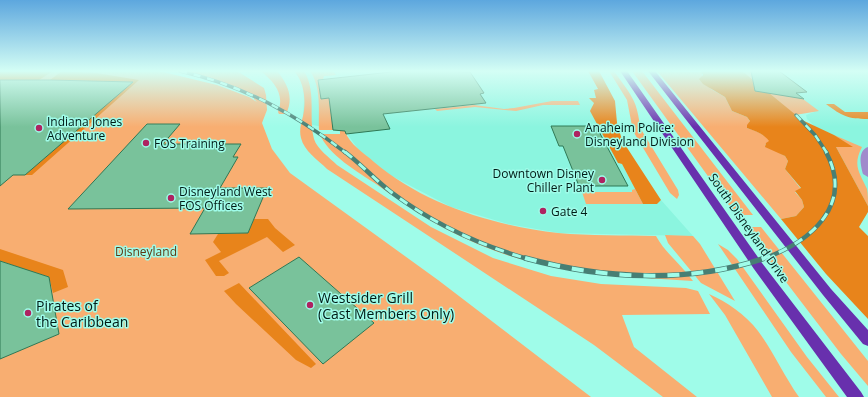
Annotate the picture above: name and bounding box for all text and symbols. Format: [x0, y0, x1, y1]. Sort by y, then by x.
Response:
place label: Indiana Jones Adventure [47, 113, 122, 144]
place label: Anaheim Police: Disneyland Division [585, 119, 694, 150]
marker: Indiana Jones Adventure [34, 123, 44, 133]
marker: Anaheim Police: Disneyland Division [572, 129, 582, 139]
place label: FOS Training [154, 135, 225, 152]
marker: FOS Training [141, 138, 151, 148]
place label: Downtown Disney Chiller Plant [493, 165, 595, 196]
street label: South Disneyland Drive [705, 170, 793, 286]
marker: Downtown Disney Chiller Plant [597, 175, 607, 185]
place label: Disneyland West FOS Offices [179, 183, 272, 214]
marker: Disneyland West FOS Offices [166, 193, 176, 203]
place label: Gate 4 [551, 203, 588, 220]
marker: Gate 4 [538, 206, 548, 216]
park label: Disneyland [115, 243, 177, 260]
place label: Westsider Grill (Cast Members Only) [318, 288, 454, 323]
place label: Pirates of the Caribbean [36, 296, 128, 331]
marker: Westsider Grill (Cast Members Only) [305, 300, 315, 310]
marker: Pirates of the Caribbean [23, 308, 33, 318]

